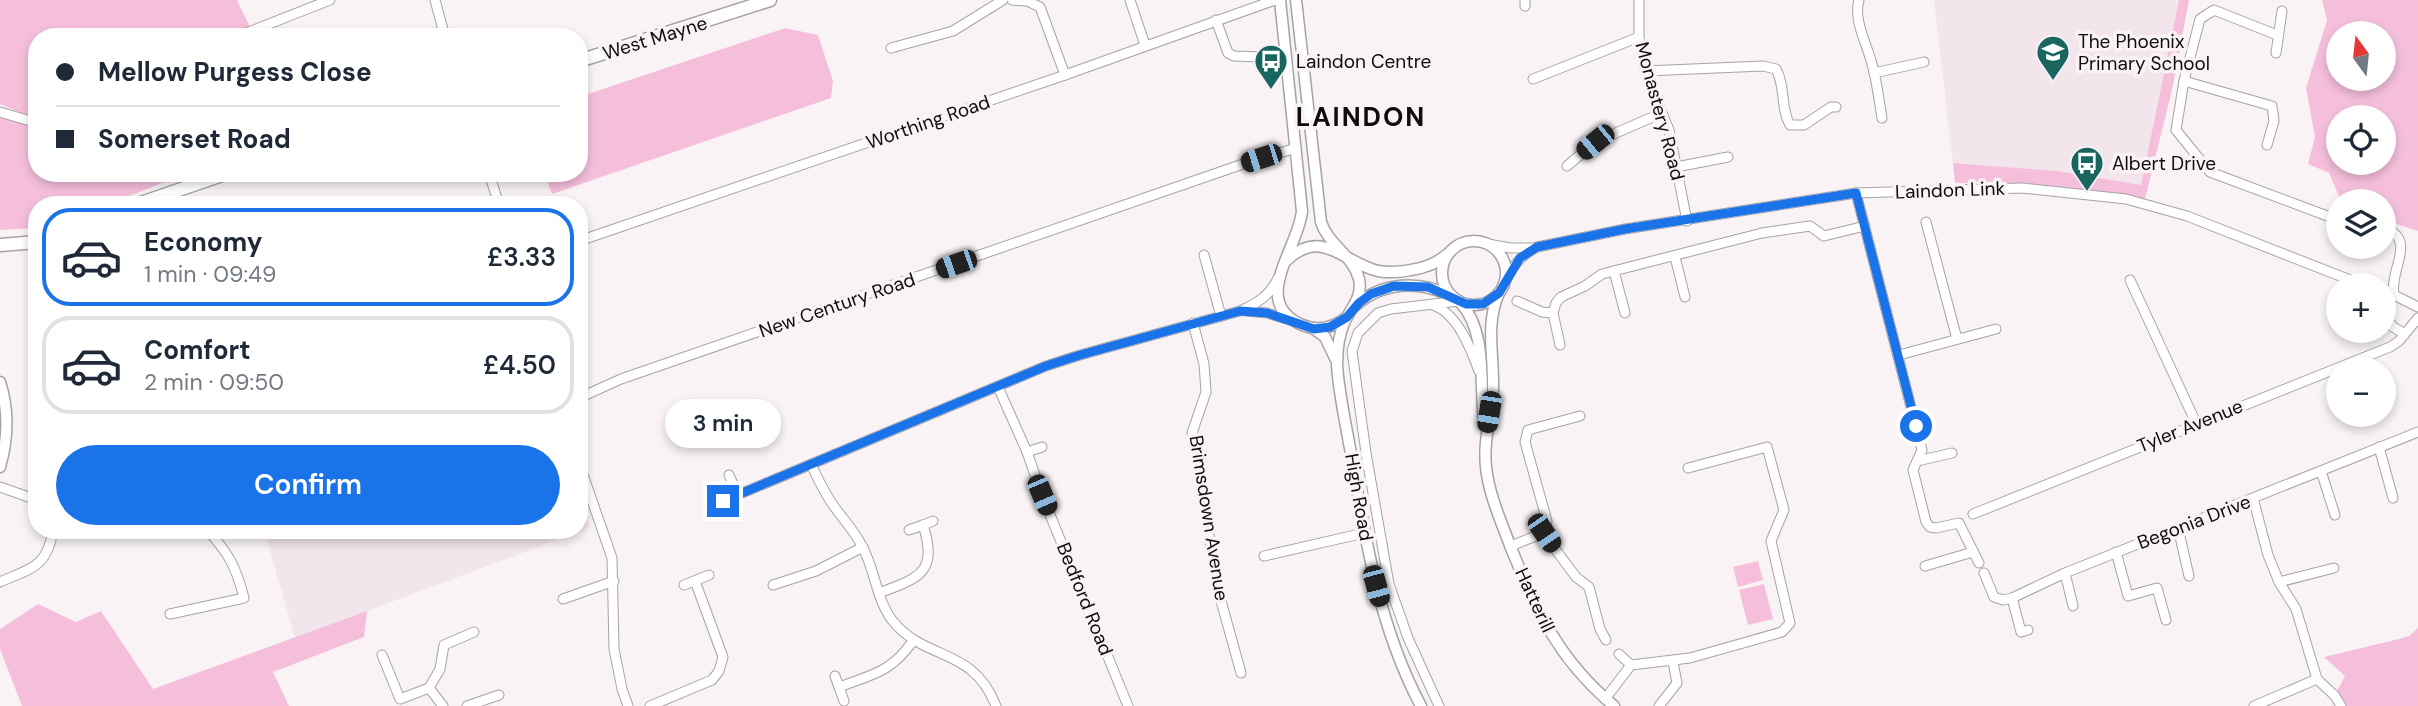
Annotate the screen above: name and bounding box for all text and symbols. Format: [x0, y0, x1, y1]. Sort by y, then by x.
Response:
street label: West Mayne [600, 10, 710, 66]
north arrow [2326, 21, 2396, 91]
map controls [2326, 21, 2396, 427]
place label: The Phoenix Primary School [2078, 29, 2210, 76]
school or university icon: The Phoenix Primary School [2034, 33, 2072, 82]
street label: Monastery Road [1629, 39, 1691, 183]
bus stop icon: Laindon Centre [1252, 42, 1290, 91]
place label: Laindon Centre [1296, 49, 1431, 74]
text: Mellow Purgess Close [98, 55, 372, 89]
street label: Worthing Road [863, 89, 993, 155]
district label: LAINDON [1296, 100, 1426, 134]
button: locate [2326, 105, 2396, 175]
car [1573, 121, 1618, 163]
text: Somerset Road [98, 122, 291, 156]
car [1238, 142, 1285, 174]
bus stop icon: Albert Drive [2068, 144, 2106, 193]
place label: Albert Drive [2112, 151, 2216, 176]
street label: Laindon Link [1895, 176, 2006, 204]
button: layers [2326, 189, 2396, 259]
text: Economy [144, 225, 262, 259]
icon: car [60, 226, 123, 289]
text: £3.33 [487, 240, 556, 274]
car [933, 247, 980, 281]
text: 1 min · 09:49 [144, 259, 277, 289]
street label: New Century Road [756, 267, 918, 343]
button: + [2326, 273, 2396, 343]
text: Comfort [144, 333, 250, 367]
icon: car [60, 334, 123, 397]
text: £4.50 [483, 348, 556, 382]
button: − [2326, 357, 2396, 427]
text: 2 min · 09:50 [144, 367, 284, 397]
car [1476, 390, 1503, 434]
street label: Tyler Avenue [2133, 393, 2247, 459]
callout: 3 min [665, 400, 781, 448]
text: 3 min [693, 408, 753, 438]
route start [1900, 410, 1932, 442]
street label: Brimsdown Avenue [1184, 433, 1234, 603]
button: Confirm [56, 445, 560, 525]
street label: High Road [1339, 451, 1379, 543]
car [1025, 472, 1060, 518]
route end [707, 485, 739, 517]
street label: Begonia Drive [2134, 489, 2254, 555]
car [1524, 510, 1565, 556]
street label: Bedford Road [1051, 539, 1119, 659]
car [1361, 563, 1392, 609]
street label: Hatterill [1509, 564, 1561, 636]

